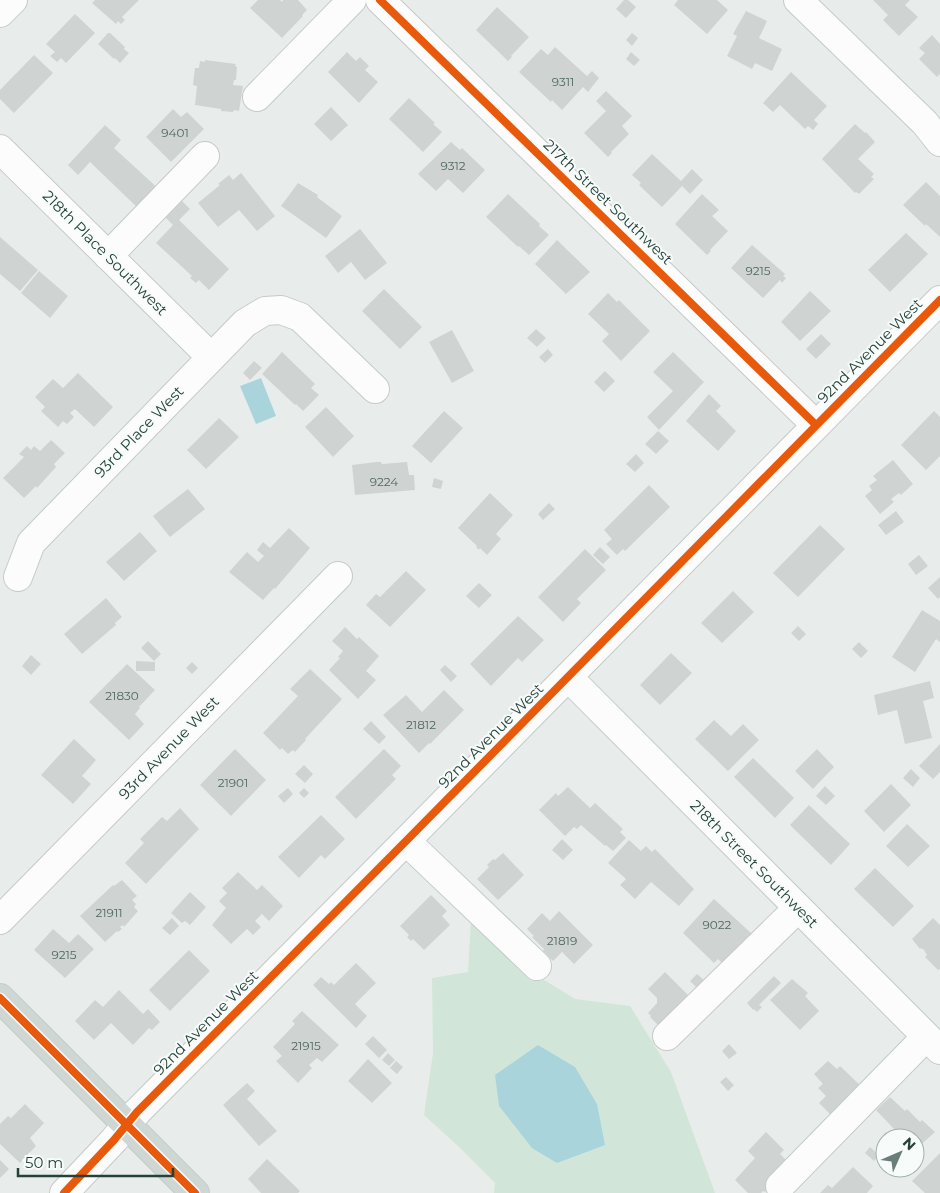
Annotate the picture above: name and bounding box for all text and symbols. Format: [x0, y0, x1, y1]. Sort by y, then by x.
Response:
house number: 9311 [552, 74, 574, 89]
house number: 9401 [161, 125, 189, 140]
street label: 217th Street Southwest [540, 135, 677, 268]
house number: 9312 [440, 158, 466, 173]
street label: 218th Place Southwest [39, 186, 172, 319]
house number: 9215 [745, 263, 771, 278]
street label: 92nd Avenue West [813, 294, 926, 407]
street label: 93rd Place West [90, 382, 187, 482]
house number: 9224 [370, 474, 398, 489]
street label: 92nd Avenue West [434, 679, 547, 792]
house number: 21830 [105, 688, 139, 703]
street label: 93rd Avenue West [114, 692, 223, 803]
house number: 21812 [406, 717, 436, 732]
house number: 21901 [218, 775, 248, 790]
street label: 218th Street Southwest [686, 796, 822, 932]
house number: 21911 [95, 905, 123, 920]
house number: 9022 [703, 917, 732, 932]
house number: 21819 [547, 933, 577, 948]
house number: 9215 [51, 947, 77, 962]
street label: 92nd Avenue West [149, 966, 262, 1079]
house number: 21915 [291, 1038, 321, 1053]
north arrow [875, 1128, 925, 1178]
text: N [899, 1133, 920, 1154]
scale bar [18, 1146, 172, 1178]
text: 50 m [25, 1153, 63, 1172]

